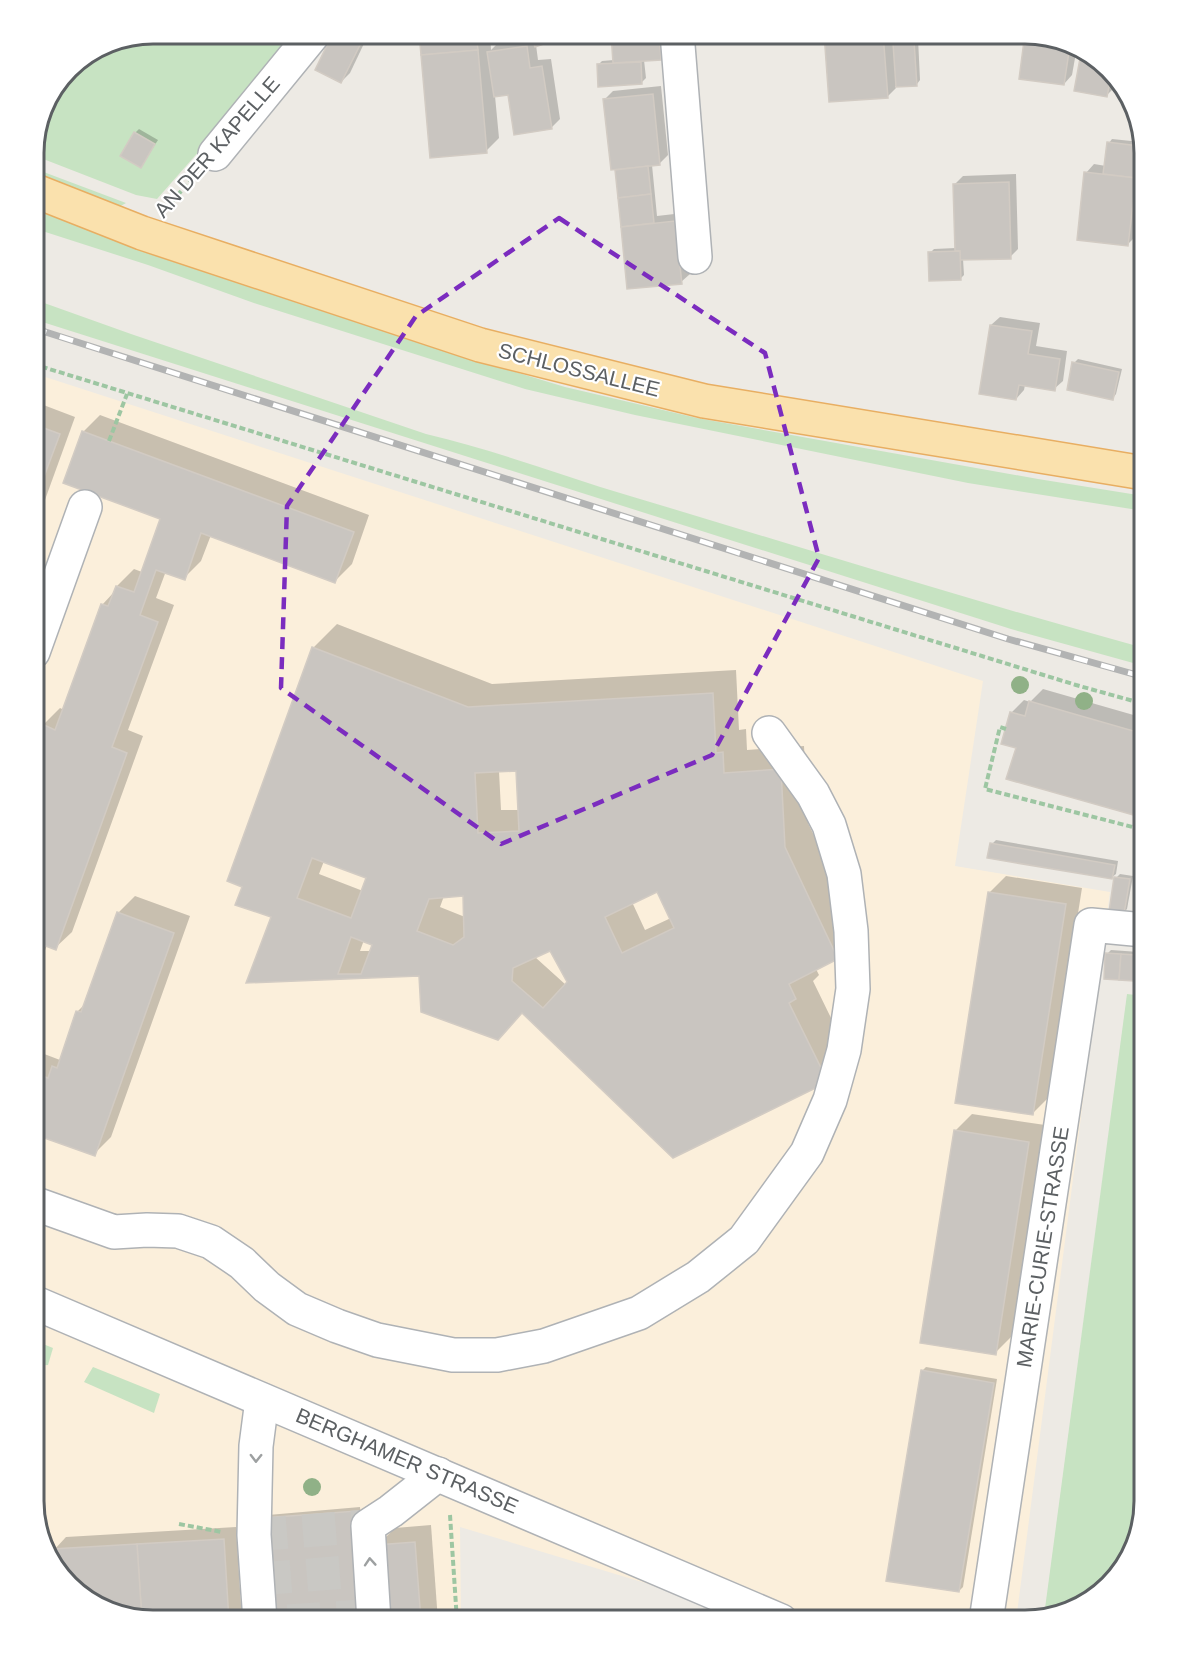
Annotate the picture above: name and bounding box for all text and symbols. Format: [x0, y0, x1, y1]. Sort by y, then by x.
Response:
street label: AN DER KAPELLE [149, 72, 284, 222]
street label: SCHLOSSALLEE [496, 338, 662, 401]
street label: MARIE-CURIE-STRASSE [1012, 1125, 1073, 1369]
street label: BERGHAMER STRASSE [293, 1403, 522, 1518]
one-way arrow [250, 1453, 262, 1462]
one-way arrow [364, 1558, 377, 1567]

